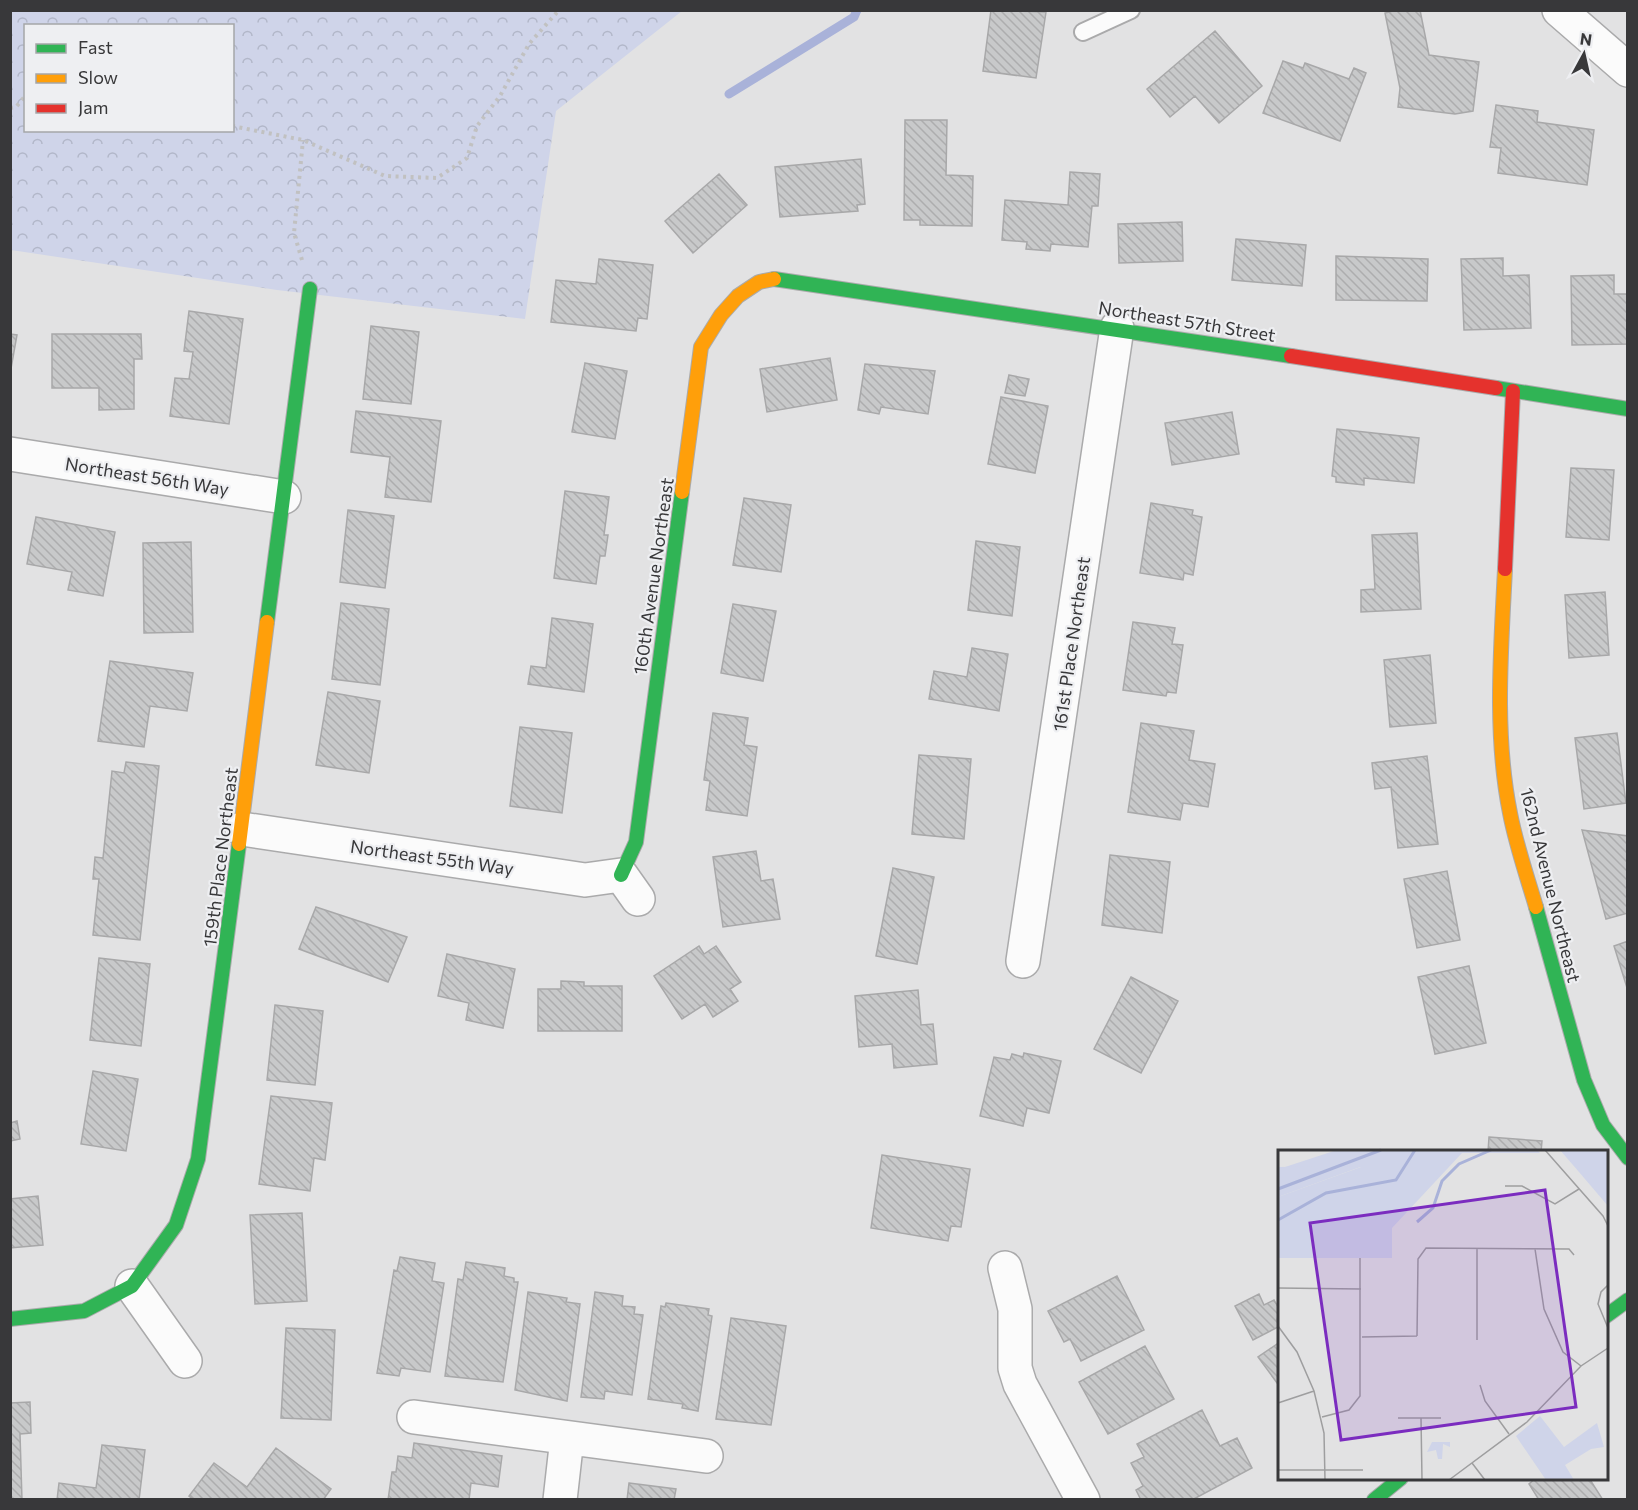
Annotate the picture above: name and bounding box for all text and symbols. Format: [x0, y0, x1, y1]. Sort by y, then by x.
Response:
legend [24, 24, 234, 132]
north arrow [1554, 24, 1614, 84]
text: N [1579, 28, 1593, 49]
text: Fast [78, 36, 113, 58]
text: Slow [78, 66, 118, 88]
text: Jam [78, 96, 108, 118]
street label: Northeast 57th Street [1097, 296, 1277, 346]
street label: Northeast 56th Way [64, 452, 230, 500]
street label: 160th Avenue Northeast [628, 476, 678, 676]
street label: 161st Place Northeast [1048, 555, 1094, 733]
street label: 159th Place Northeast [198, 766, 242, 948]
street label: 162nd Avenue Northeast [1516, 785, 1586, 985]
street label: Northeast 55th Way [349, 835, 515, 879]
inset map [1278, 1150, 1608, 1480]

